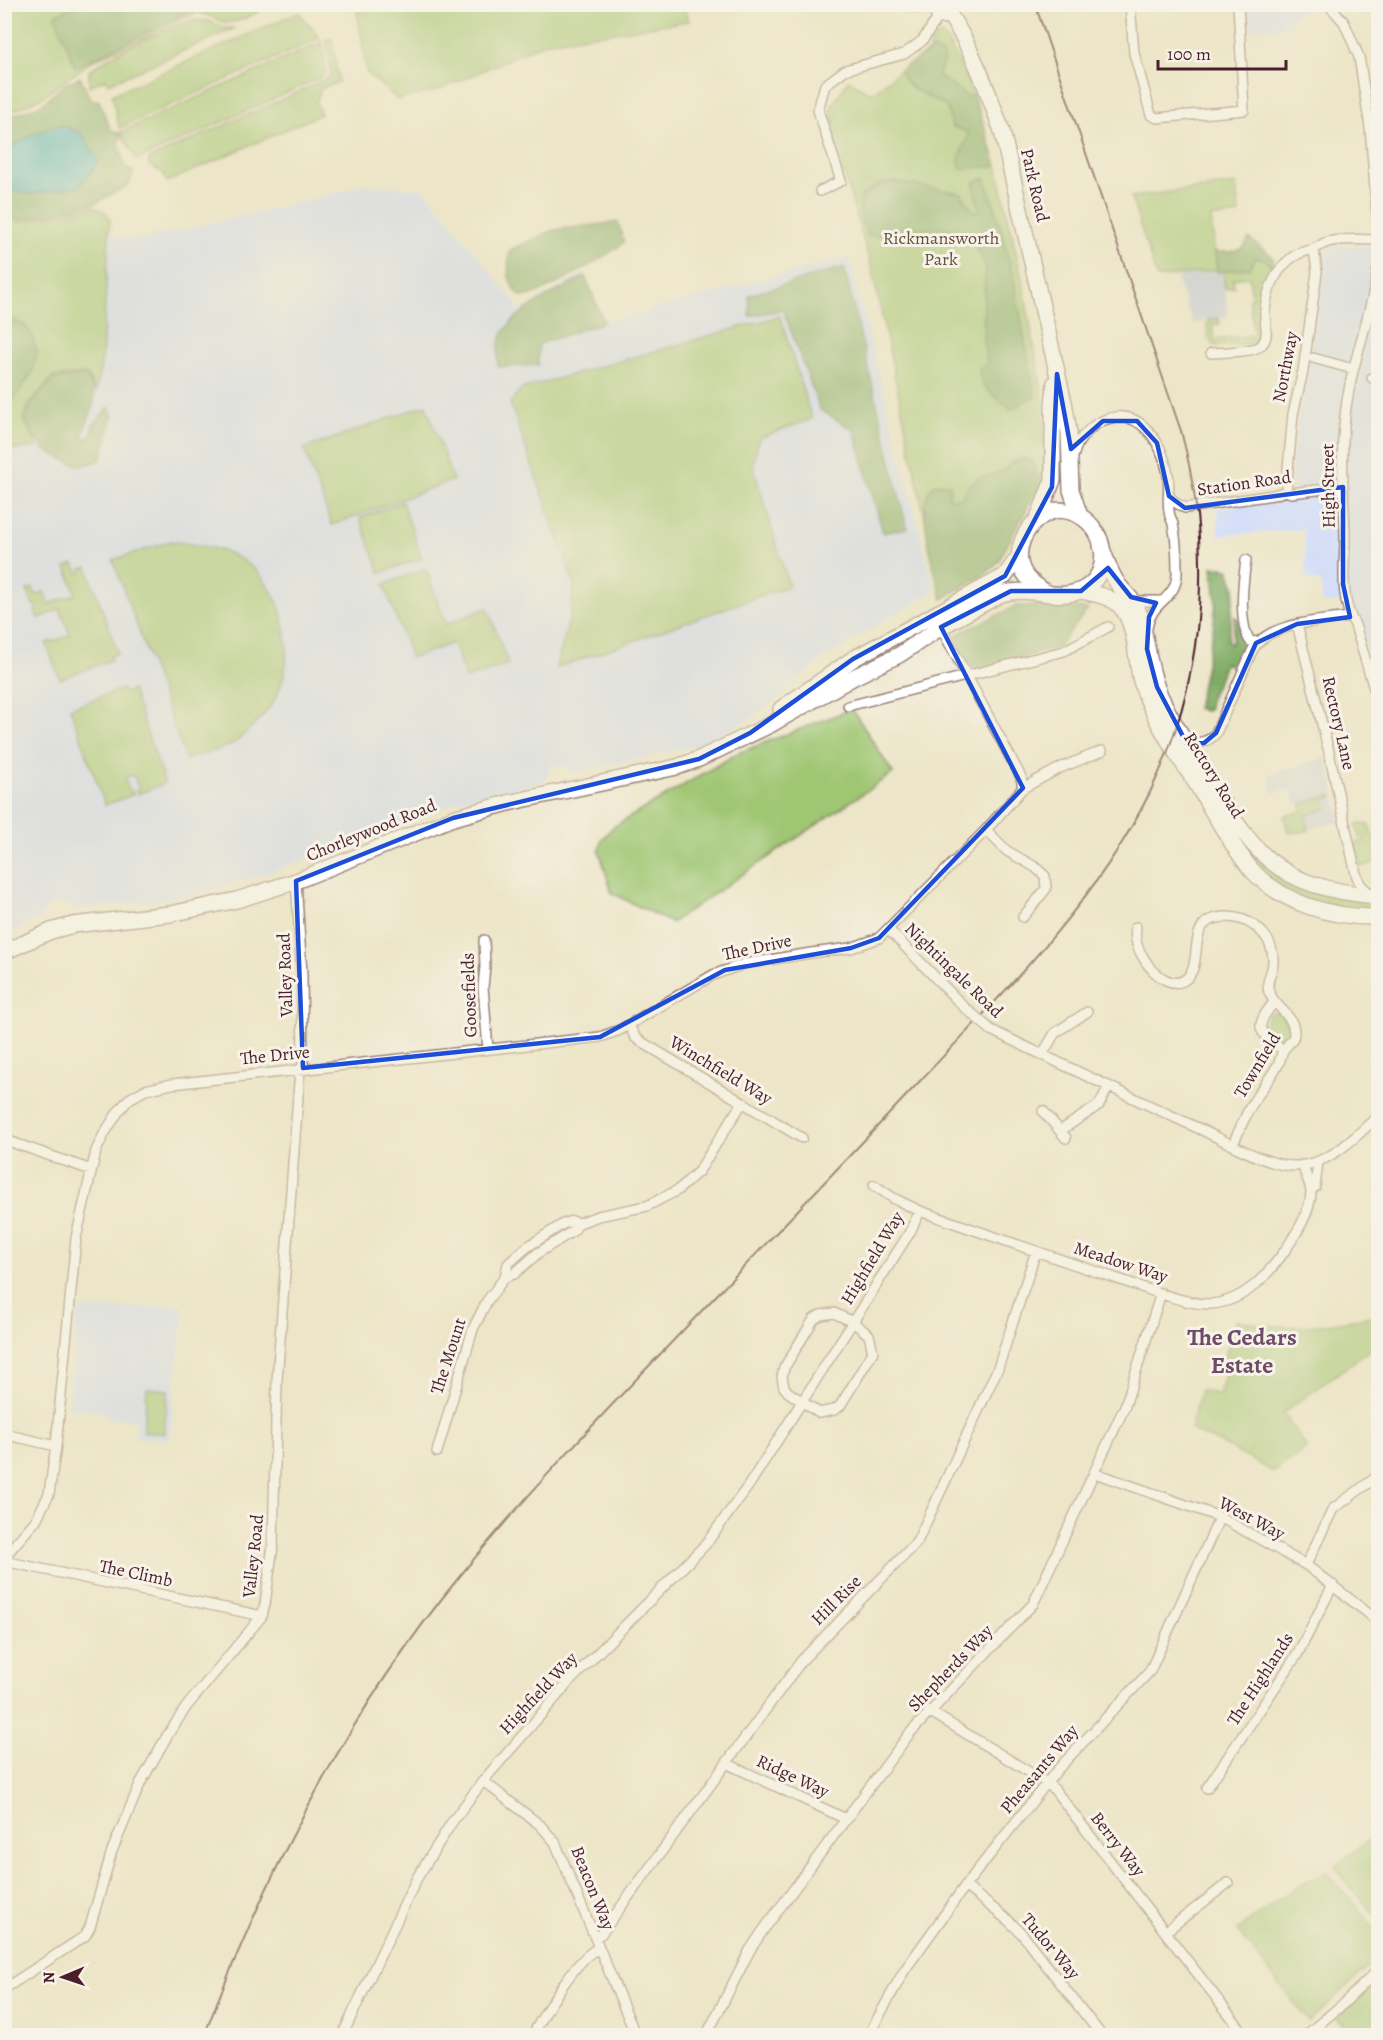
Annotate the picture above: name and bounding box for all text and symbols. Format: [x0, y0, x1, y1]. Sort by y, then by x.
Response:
scale bar [1158, 33, 1286, 71]
text: 100 m [1167, 42, 1211, 66]
street label: Park Road [1015, 146, 1055, 224]
park label: Rickmansworth Park [883, 226, 1000, 271]
street label: Northway [1266, 328, 1304, 405]
street label: High Street [1315, 443, 1341, 529]
street label: Station Road [1195, 464, 1293, 501]
street label: Rectory Lane [1317, 674, 1361, 772]
street label: Rectory Road [1178, 727, 1250, 823]
street label: Chorleywood Road [302, 793, 440, 867]
street label: Nightingale Road [900, 917, 1009, 1023]
street label: The Drive [720, 928, 794, 966]
street label: Valley Road [272, 932, 298, 1018]
street label: Goosefields [456, 952, 482, 1038]
street label: Townfield [1228, 1027, 1286, 1102]
street label: Winchfield Way [664, 1029, 778, 1111]
street label: The Drive [239, 1039, 311, 1071]
street label: Highfield Way [835, 1206, 910, 1309]
street label: Meadow Way [1071, 1236, 1172, 1289]
street label: The Mount [424, 1315, 472, 1397]
district label: The Cedars Estate [1187, 1321, 1297, 1381]
street label: West Way [1214, 1490, 1290, 1546]
street label: Valley Road [237, 1513, 269, 1600]
street label: The Climb [97, 1554, 175, 1592]
street label: Hill Rise [806, 1570, 866, 1630]
street label: Shepherds Way [902, 1618, 998, 1717]
street label: The Highlands [1221, 1628, 1299, 1730]
street label: Highfield Way [493, 1646, 583, 1739]
street label: Pheasants Way [995, 1719, 1084, 1819]
street label: Ridge Way [753, 1749, 834, 1804]
street label: Berry Way [1085, 1807, 1151, 1882]
street label: Beacon Way [565, 1843, 621, 1934]
street label: Tudor Way [1016, 1908, 1086, 1985]
north arrow [33, 1947, 93, 2007]
text: N [38, 1971, 60, 1984]

